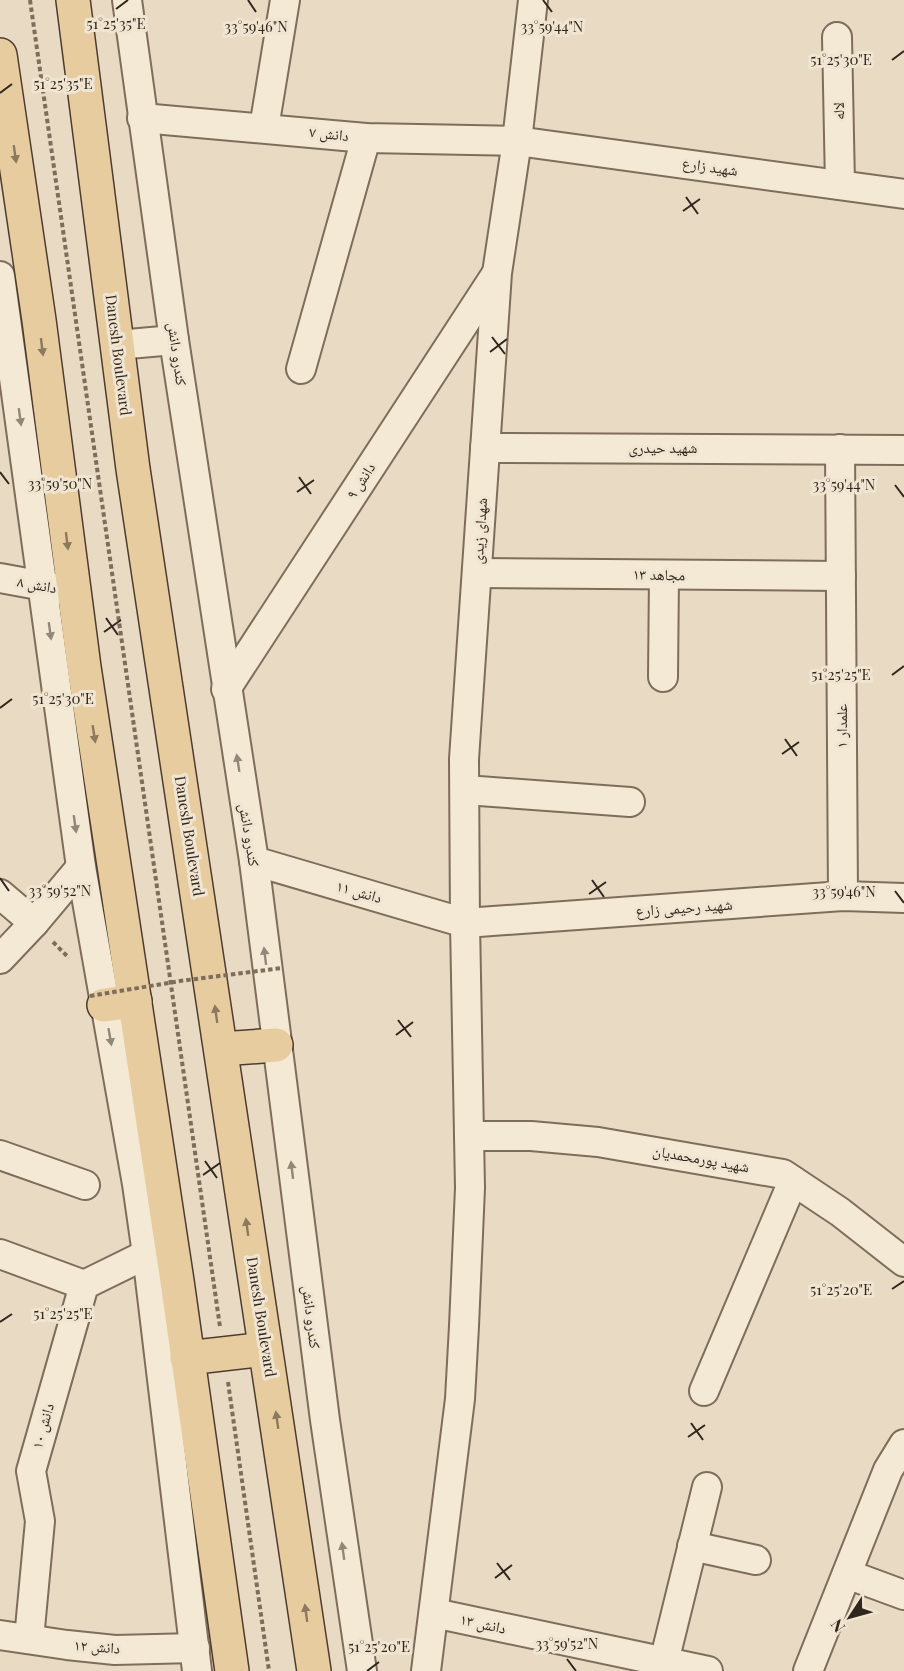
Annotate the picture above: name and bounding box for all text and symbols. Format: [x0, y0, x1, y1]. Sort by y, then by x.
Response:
text: 51°25'35"E [86, 13, 146, 33]
text: 33°59'46"N [224, 16, 288, 36]
text: 33°59'44"N [521, 16, 584, 36]
text: 51°25'30"E [810, 49, 872, 69]
text: 51°25'35"E [33, 73, 93, 93]
street label: لاله [828, 102, 848, 120]
street label: دانش ۷ [308, 121, 350, 146]
one-way arrow [10, 145, 19, 164]
street label: شهید زارع [681, 152, 739, 181]
street label: Danesh Boulevard [102, 293, 136, 417]
street label: کندرو دانش [163, 321, 192, 387]
one-way arrow [38, 338, 47, 357]
one-way arrow [16, 407, 25, 426]
street label: شهید حیدری [629, 437, 698, 458]
street label: دانش ۹ [341, 458, 380, 503]
text: 33°59'50"N [28, 473, 93, 493]
text: 33°59'44"N [813, 474, 876, 494]
street label: شهدای زیدی [467, 497, 492, 565]
one-way arrow [63, 531, 72, 550]
street label: مجاهد ۱۳ [633, 564, 686, 584]
street label: دانش ۸ [16, 571, 58, 598]
one-way arrow [45, 621, 54, 640]
text: 51°25'25"E [811, 664, 871, 684]
text: 51°25'30"E [32, 688, 94, 708]
street label: علمدار ۱ [831, 703, 851, 748]
one-way arrow [90, 725, 99, 744]
one-way arrow [233, 753, 242, 772]
street label: Danesh Boulevard [171, 774, 209, 898]
street label: کندرو دانش [234, 802, 265, 868]
one-way arrow [71, 815, 80, 834]
street label: دانش ۱۱ [334, 875, 384, 908]
text: 33°59'52"N [29, 880, 92, 900]
text: 33°59'46"N [812, 881, 876, 901]
street label: شهید رحیمی زارع [635, 894, 733, 921]
one-way arrow [261, 946, 270, 965]
one-way arrow [211, 1004, 220, 1023]
one-way arrow [106, 1028, 115, 1047]
street label: شهید پورمحمدیان [651, 1140, 751, 1177]
one-way arrow [288, 1161, 297, 1180]
one-way arrow [243, 1218, 252, 1237]
street label: Danesh Boulevard [243, 1255, 281, 1379]
text: 51°25'20"E [810, 1279, 872, 1299]
street label: کندرو دانش [297, 1284, 326, 1350]
text: 51°25'25"E [33, 1303, 93, 1323]
street label: دانش ۱۰ [26, 1401, 59, 1451]
one-way arrow [272, 1411, 281, 1430]
one-way arrow [339, 1541, 348, 1560]
north arrow [820, 1587, 880, 1647]
one-way arrow [301, 1604, 310, 1623]
street label: دانش ۱۳ [458, 1608, 508, 1639]
text: N [825, 1615, 849, 1637]
text: 33°59'52"N [536, 1633, 599, 1653]
street label: دانش ۱۲ [73, 1634, 121, 1659]
text: 51°25'20"E [348, 1636, 410, 1656]

